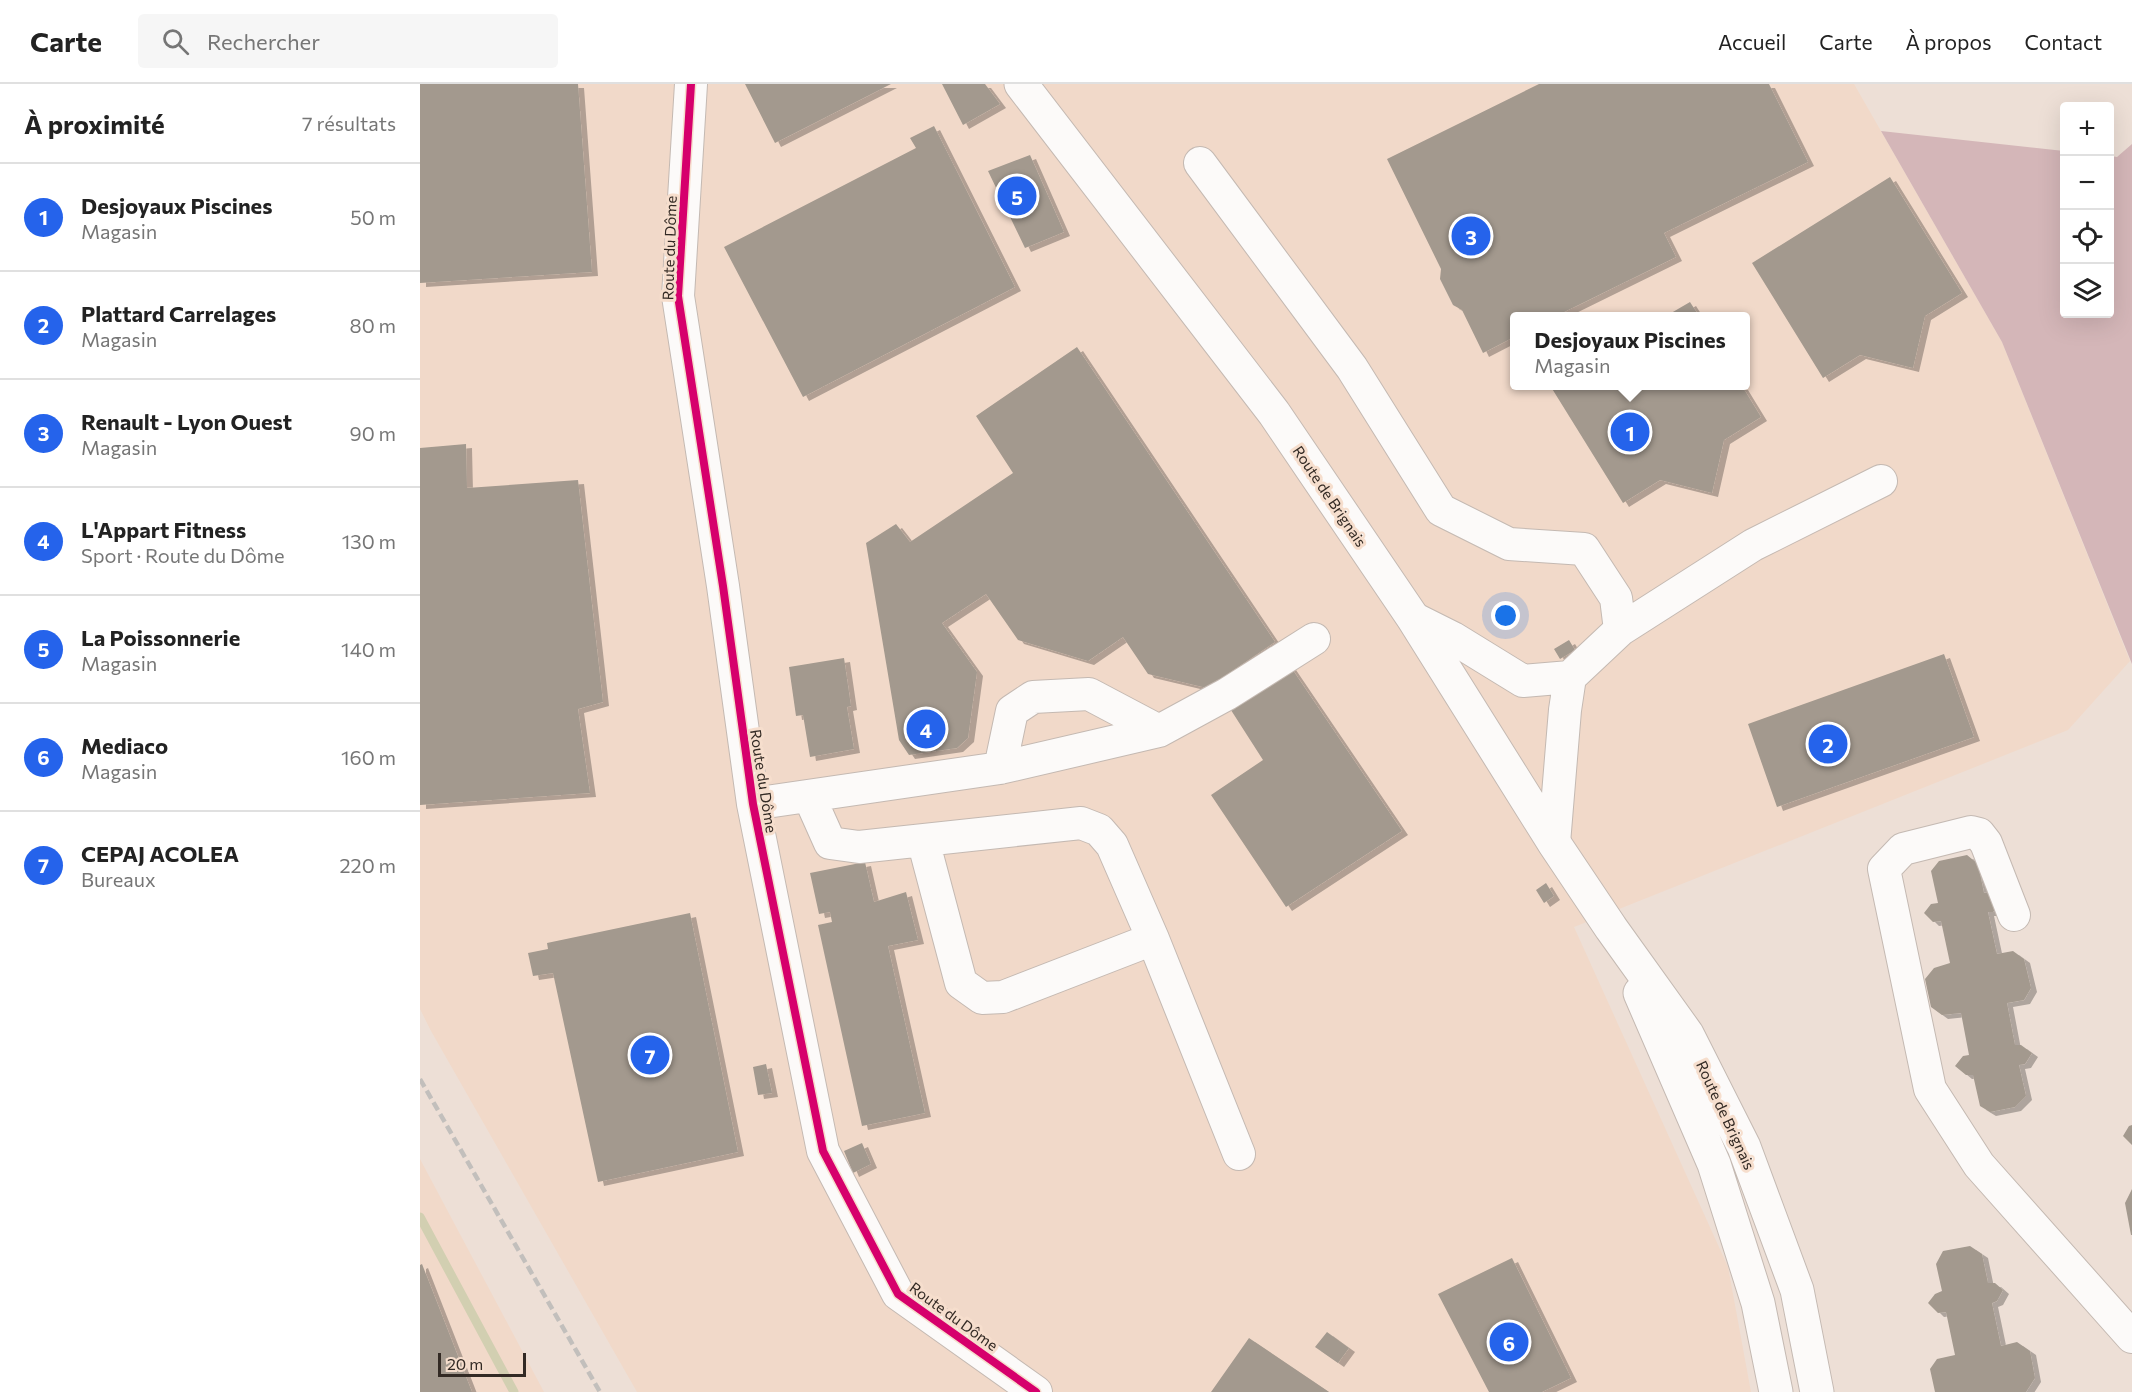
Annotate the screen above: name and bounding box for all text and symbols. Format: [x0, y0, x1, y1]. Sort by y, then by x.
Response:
search box [138, 14, 558, 68]
text: Carte [30, 24, 102, 58]
icon: search [159, 25, 192, 58]
text: Rechercher [207, 28, 320, 55]
text: Accueil [1718, 29, 1786, 54]
text: Carte [1819, 29, 1873, 54]
text: À propos [1906, 29, 1991, 54]
text: Contact [2024, 29, 2102, 54]
map controls [2060, 102, 2114, 318]
button: + [2060, 102, 2114, 156]
text: À proximité [24, 108, 165, 139]
text: 7 résultats [302, 111, 396, 135]
button: − [2060, 156, 2114, 210]
pin: 5 [998, 174, 1036, 218]
text: Desjoyaux Piscines [81, 192, 272, 219]
street label: Route du Dôme [658, 195, 680, 301]
text: 1 [39, 205, 48, 229]
text: 50 m [350, 205, 396, 229]
button: locate [2060, 210, 2114, 264]
pin: 3 [1452, 214, 1490, 258]
text: Magasin [81, 219, 157, 243]
button: layers [2060, 264, 2114, 318]
text: Plattard Carrelages [81, 300, 276, 327]
popup [1510, 312, 1750, 390]
text: 2 [38, 313, 49, 337]
text: 80 m [350, 313, 396, 337]
text: Desjoyaux Piscines [1534, 326, 1726, 353]
text: Magasin [81, 327, 157, 351]
text: Magasin [1534, 353, 1611, 377]
text: Renault - Lyon Ouest [81, 408, 292, 435]
pin: 1 [1610, 410, 1650, 454]
text: 3 [38, 421, 49, 445]
text: 90 m [350, 421, 396, 445]
text: Magasin [81, 435, 157, 459]
street label: Route de Brignais [1290, 442, 1371, 550]
text: L'Appart Fitness [81, 516, 246, 543]
text: 4 [37, 529, 50, 553]
text: 130 m [342, 529, 396, 553]
text: Sport · Route du Dôme [81, 543, 285, 567]
your location [1491, 601, 1520, 630]
text: La Poissonnerie [81, 624, 240, 651]
text: 5 [38, 637, 49, 661]
text: 140 m [341, 637, 396, 661]
text: Magasin [81, 651, 157, 675]
pin: 4 [906, 706, 946, 752]
pin: 2 [1808, 722, 1848, 766]
street label: Route du Dôme [747, 728, 781, 834]
text: Mediaco [81, 732, 168, 759]
text: 6 [37, 745, 50, 769]
text: 160 m [341, 745, 396, 769]
text: Magasin [81, 759, 157, 783]
text: CEPAJ ACOLEA [81, 840, 239, 867]
text: 7 [38, 853, 49, 877]
text: 220 m [340, 853, 396, 877]
text: Bureaux [81, 867, 156, 891]
pin: 7 [630, 1032, 670, 1078]
street label: Route de Brignais [1693, 1058, 1759, 1172]
street label: Route du Dôme [906, 1278, 1002, 1354]
pin: 6 [1490, 1320, 1528, 1364]
scale bar [438, 1350, 526, 1378]
text: 20 m [447, 1354, 483, 1373]

